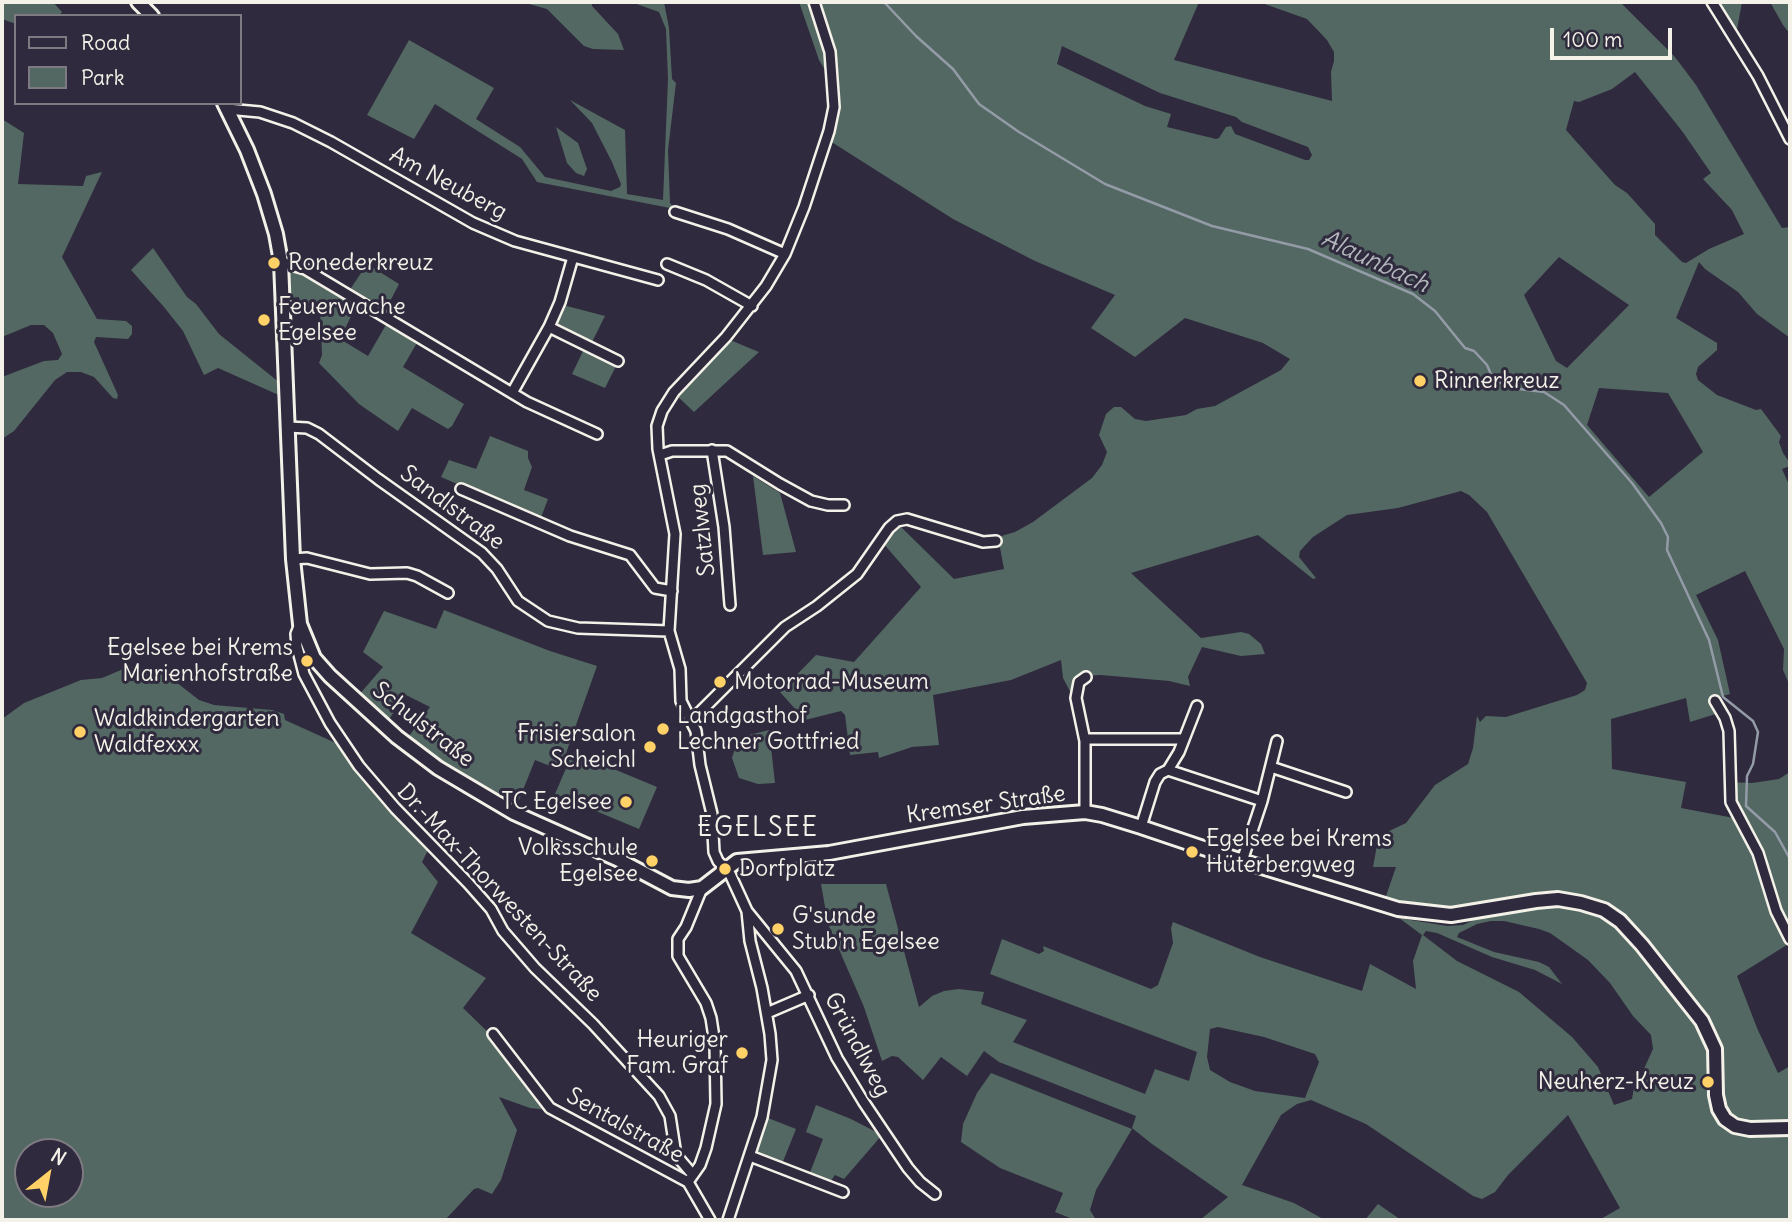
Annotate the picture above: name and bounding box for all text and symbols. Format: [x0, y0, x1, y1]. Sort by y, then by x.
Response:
legend [14, 14, 242, 105]
scale bar [1554, 14, 1676, 58]
text: 100 m [1563, 26, 1622, 53]
text: Road [81, 29, 130, 56]
text: Park [81, 64, 124, 91]
street label: Am Neuberg [385, 142, 511, 226]
water label: Alaunbach [1317, 225, 1433, 299]
place label: Ronederkreuz [288, 249, 434, 277]
marker: Ronederkreuz [266, 255, 282, 271]
place label: Feuerwache Egelsee [278, 293, 406, 347]
marker: Feuerwache Egelsee [256, 312, 272, 328]
place label: Rinnerkreuz [1434, 367, 1559, 395]
marker: Rinnerkreuz [1412, 373, 1428, 389]
street label: Sandlstraße [394, 460, 510, 556]
street label: Satzlweg [684, 482, 722, 578]
place label: Egelsee bei Krems Marienhofstraße [107, 634, 293, 688]
marker: Egelsee bei Krems Marienhofstraße [299, 653, 315, 669]
place label: Motorrad-Museum [734, 668, 929, 696]
marker: Motorrad-Museum [712, 674, 728, 690]
street label: Schulstraße [367, 677, 479, 773]
place label: Landgasthof Lechner Gottfried [677, 702, 860, 756]
place label: Waldkindergarten Waldfexxx [94, 705, 280, 759]
place label: Frisiersalon Scheichl [517, 720, 636, 774]
marker: Landgasthof Lechner Gottfried [655, 721, 671, 737]
marker: Waldkindergarten Waldfexxx [72, 724, 88, 740]
marker: Frisiersalon Scheichl [642, 739, 658, 755]
street label: Dr.-Max-Thorwesten-Straße [391, 778, 607, 1008]
street label: Kremser Straße [905, 780, 1067, 830]
place label: TC Egelsee [501, 788, 612, 816]
marker: TC Egelsee [618, 794, 634, 810]
district label: EGELSEE [698, 813, 818, 845]
place label: Egelsee bei Krems Hüterbergweg [1206, 825, 1392, 879]
place label: Volksschule Egelsee [518, 834, 638, 888]
marker: Egelsee bei Krems Hüterbergweg [1184, 844, 1200, 860]
marker: Volksschule Egelsee [644, 853, 660, 869]
place label: Dorfplatz [739, 855, 835, 883]
marker: Dorfplatz [717, 861, 733, 877]
place label: G'sunde Stub'n Egelsee [792, 902, 940, 956]
marker: G'sunde Stub'n Egelsee [770, 921, 786, 937]
street label: Gründlweg [818, 988, 896, 1102]
place label: Heuriger Fam. Graf [626, 1026, 728, 1080]
marker: Heuriger Fam. Graf [734, 1045, 750, 1061]
place label: Neuherz-Kreuz [1538, 1068, 1694, 1096]
marker: Neuherz-Kreuz [1700, 1074, 1716, 1090]
street label: Sentalstraße [562, 1082, 688, 1170]
north arrow [14, 1138, 84, 1208]
text: N [47, 1143, 71, 1170]

